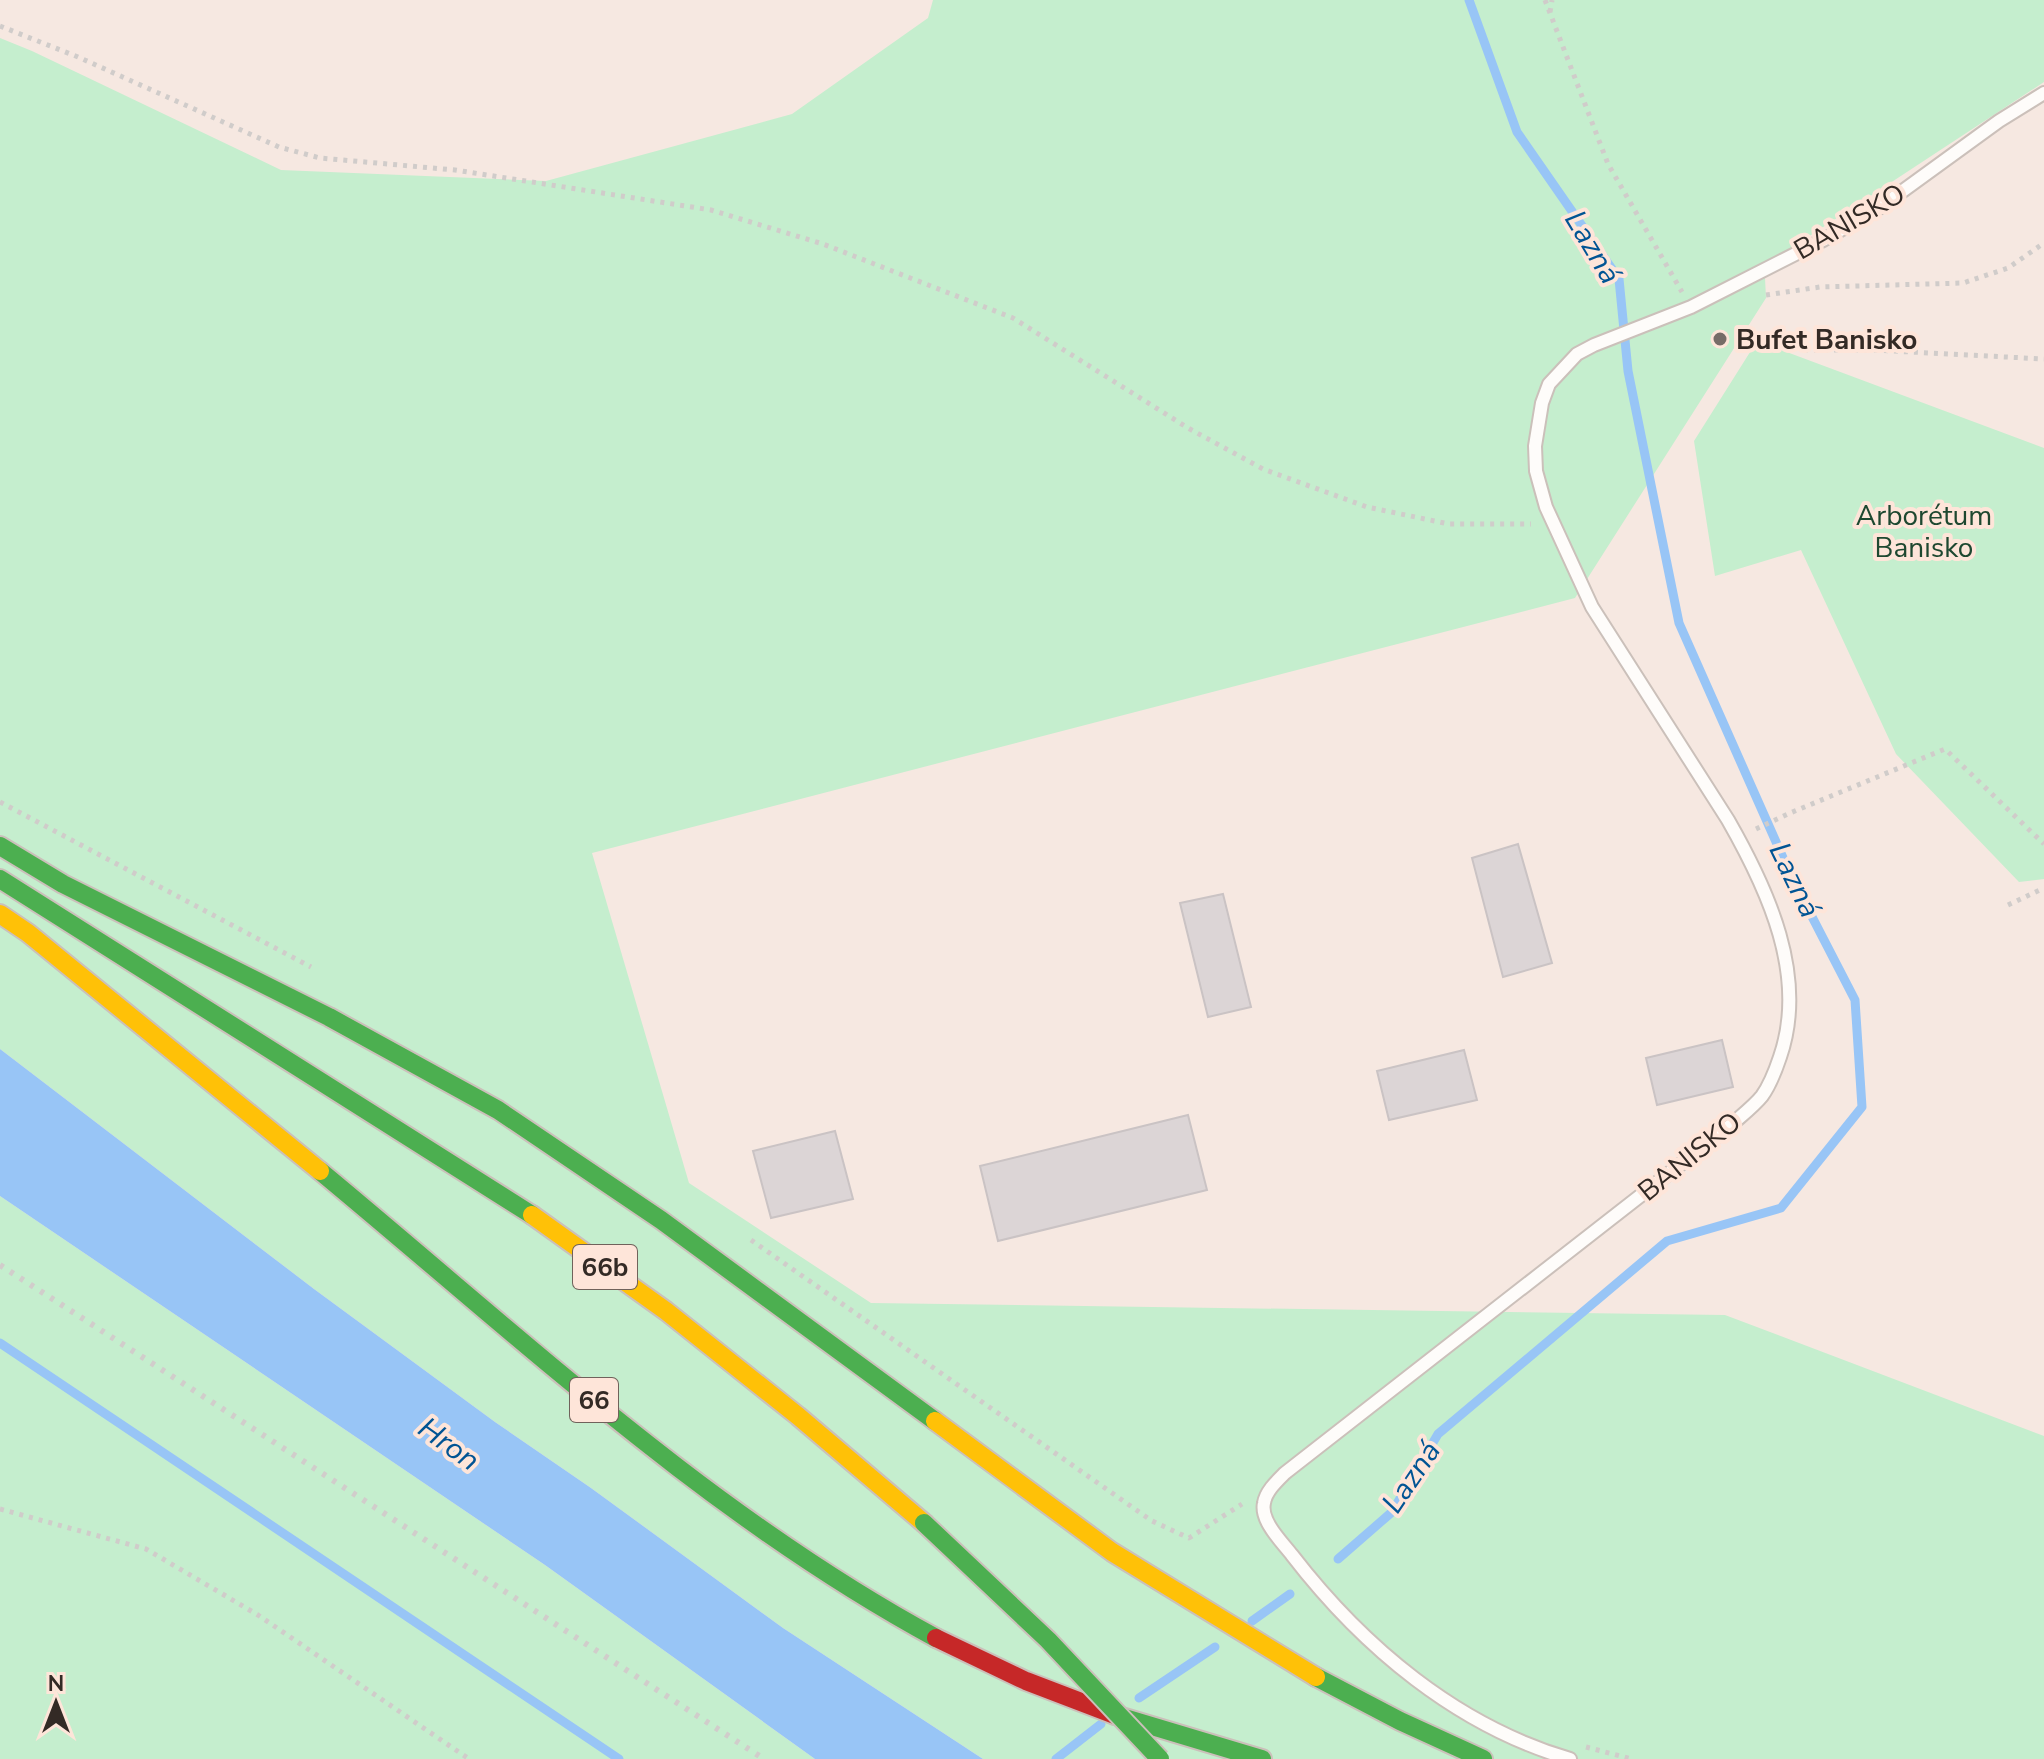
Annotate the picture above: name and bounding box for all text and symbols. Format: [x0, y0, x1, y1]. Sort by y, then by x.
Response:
street label: BANISKO [1787, 175, 1912, 269]
water label: Lazná [1555, 203, 1631, 292]
place label: Bufet Banisko [1736, 321, 1917, 359]
marker: Bufet Banisko [1711, 330, 1729, 348]
park label: Arborétum Banisko [1856, 497, 1992, 567]
water label: Lazná [1759, 836, 1830, 925]
street label: BANISKO [1630, 1103, 1749, 1210]
road number: 66b [573, 1245, 637, 1289]
road number: 66 [570, 1378, 618, 1422]
water label: Hron [410, 1408, 488, 1481]
water label: Lazná [1372, 1433, 1451, 1522]
north arrow [16, 1663, 96, 1743]
text: N [48, 1669, 64, 1699]

